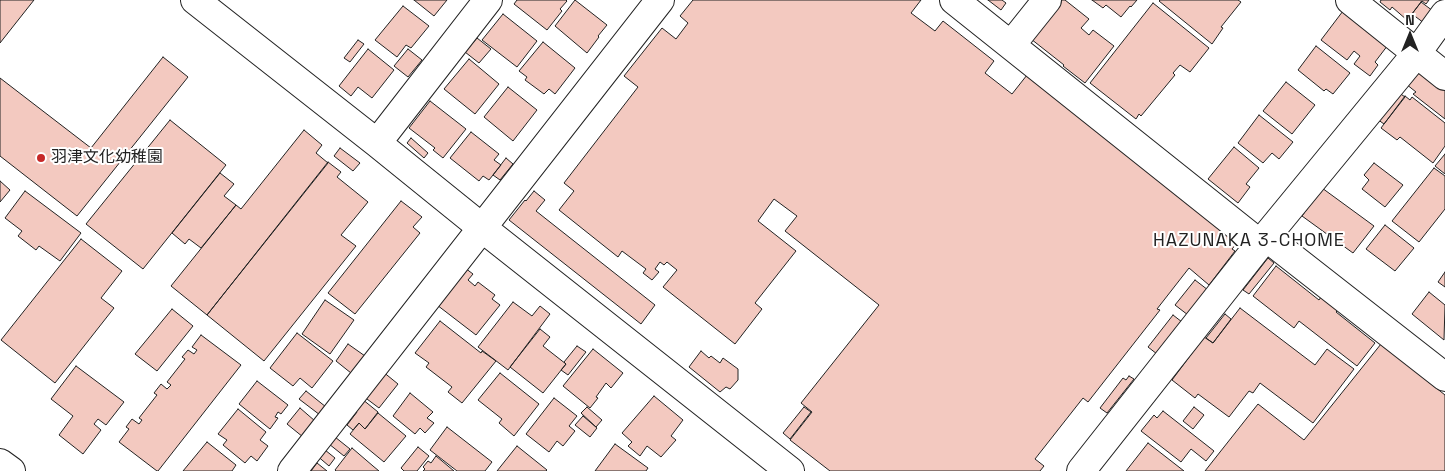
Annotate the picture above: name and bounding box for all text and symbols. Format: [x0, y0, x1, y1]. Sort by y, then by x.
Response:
north arrow [1385, 10, 1435, 60]
text: N [1405, 11, 1415, 29]
place label: 羽津文化幼稚園 [51, 148, 163, 168]
marker: 羽津文化幼稚園 [35, 152, 47, 164]
district label: HAZUNAKA 3-CHOME [1151, 230, 1347, 252]

